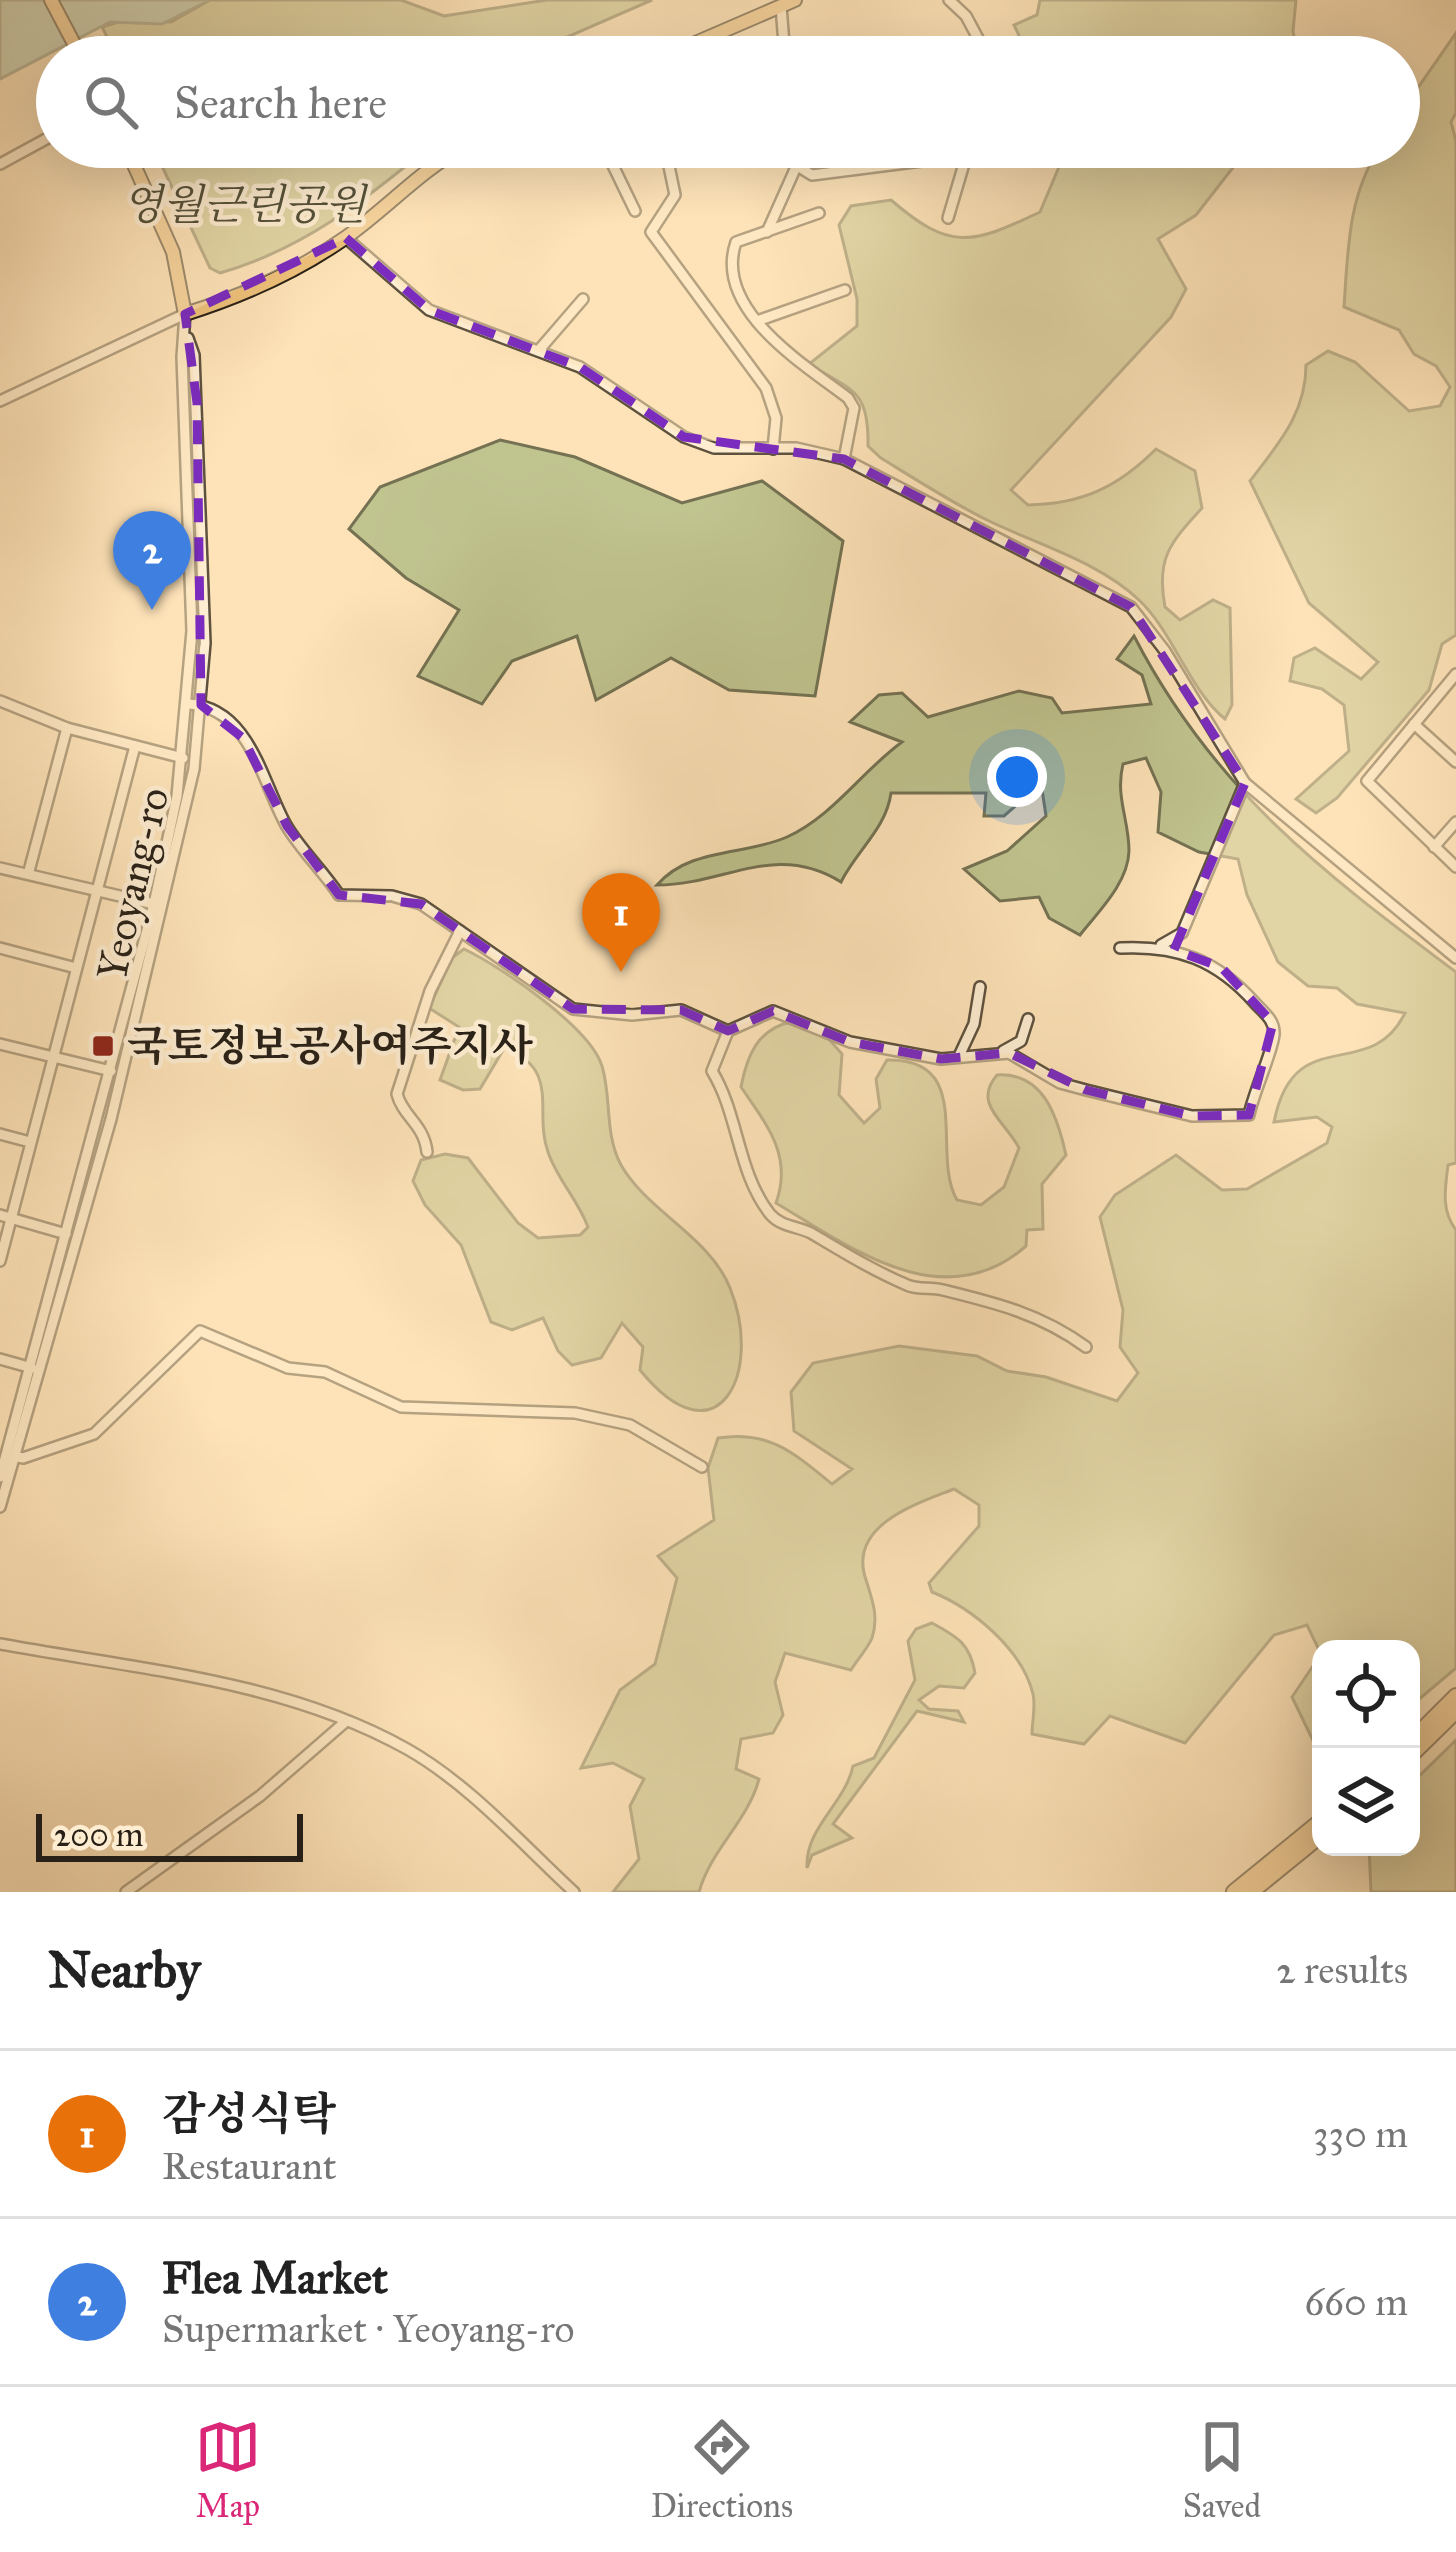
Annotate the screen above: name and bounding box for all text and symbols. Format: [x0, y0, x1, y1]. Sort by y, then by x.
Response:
search box [36, 36, 1420, 168]
icon: search [78, 69, 144, 135]
text: Search here [174, 75, 387, 130]
park label: 영월근린공원 [122, 179, 368, 231]
pin: 2 [113, 511, 191, 610]
your location [987, 747, 1047, 807]
street label: Yeoyang-ro [86, 783, 180, 985]
pin: 1 [582, 873, 660, 972]
place label: 국토정보공사여주지사 [127, 1020, 533, 1072]
marker: 국토정보공사여주지사 [90, 1033, 116, 1059]
map controls [1312, 1640, 1420, 1856]
button: locate [1312, 1640, 1420, 1748]
button: layers [1312, 1748, 1420, 1856]
scale bar [36, 1808, 303, 1861]
text: 200 m [54, 1815, 144, 1855]
text: Nearby [48, 1939, 200, 2001]
text: 2 results [1276, 1946, 1408, 1994]
text: 감성식탁 [162, 2086, 336, 2141]
text: 1 [79, 2110, 95, 2158]
text: 330 m [1313, 2110, 1408, 2158]
text: Restaurant [162, 2142, 337, 2190]
text: Flea Market [162, 2250, 388, 2305]
text: 2 [77, 2278, 97, 2326]
text: 660 m [1304, 2278, 1408, 2326]
text: Supermarket · Yeoyang-ro [162, 2305, 575, 2353]
tab: Map [195, 2414, 261, 2526]
tab: Directions [651, 2414, 793, 2526]
tab: Saved [1183, 2414, 1261, 2526]

